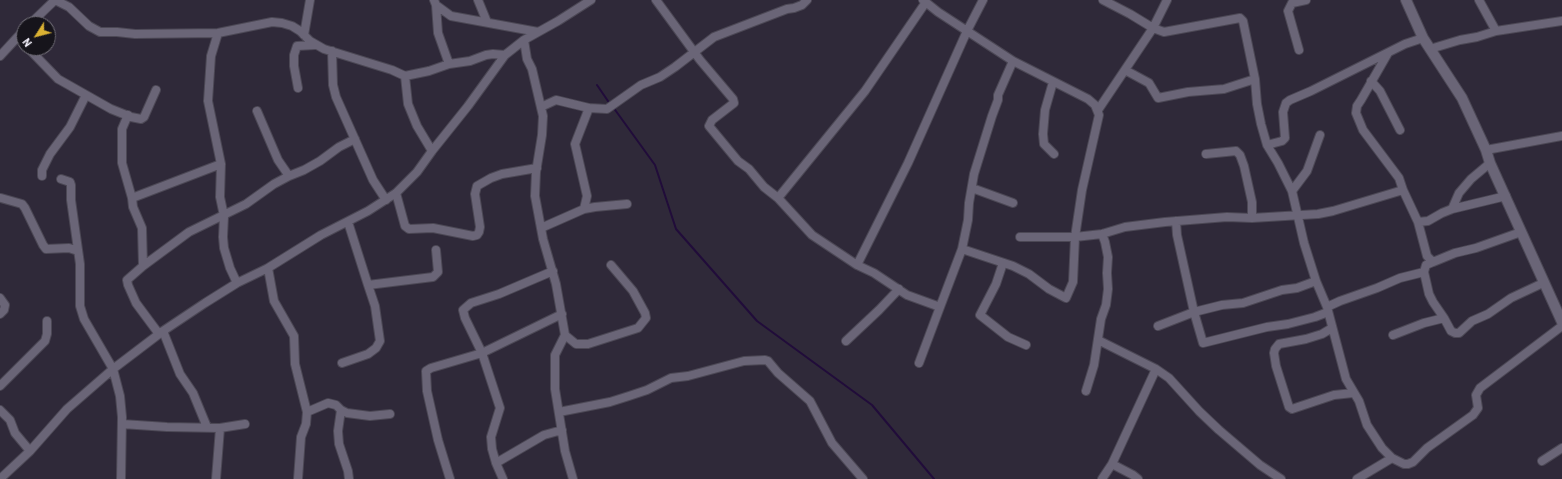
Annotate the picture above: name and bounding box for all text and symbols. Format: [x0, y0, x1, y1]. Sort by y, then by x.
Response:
north arrow [16, 16, 56, 56]
text: N [19, 36, 34, 50]

